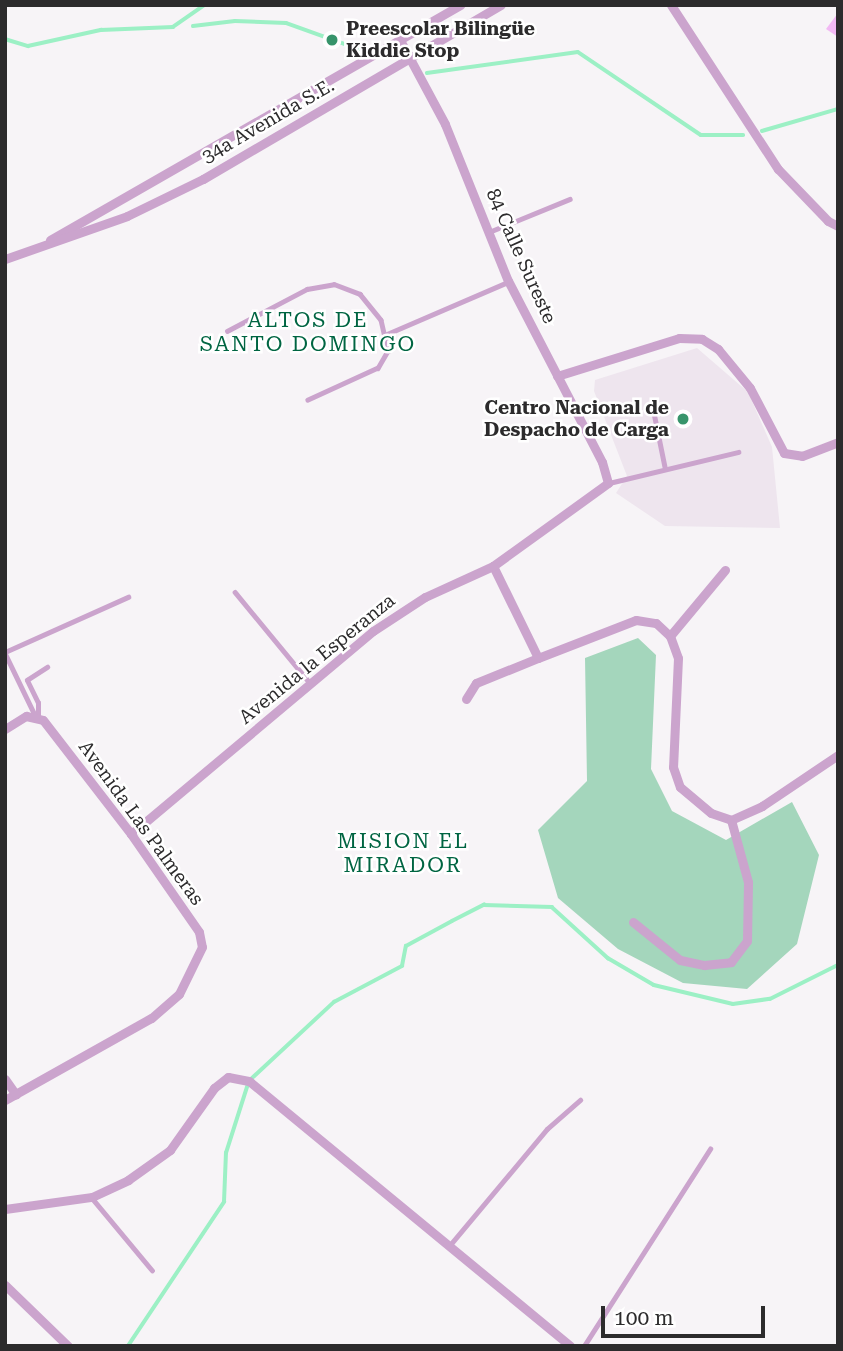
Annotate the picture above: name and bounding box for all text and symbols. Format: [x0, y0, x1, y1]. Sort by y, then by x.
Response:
place label: Preescolar Bilingüe Kiddie Stop [346, 18, 535, 62]
marker: Preescolar Bilingüe Kiddie Stop [324, 32, 340, 48]
street label: 34a Avenida S.E. [198, 74, 338, 168]
street label: 84 Calle Sureste [481, 185, 561, 327]
district label: ALTOS DE SANTO DOMINGO [201, 307, 415, 357]
place label: Centro Nacional de Despacho de Carga [484, 397, 669, 441]
marker: Centro Nacional de Despacho de Carga [675, 411, 691, 427]
street label: Avenida la Esperanza [234, 589, 400, 729]
street label: Avenida Las Palmeras [74, 736, 208, 910]
district label: MISION EL MIRADOR [338, 828, 468, 878]
scale bar [605, 1292, 770, 1336]
text: 100 m [614, 1306, 674, 1330]

